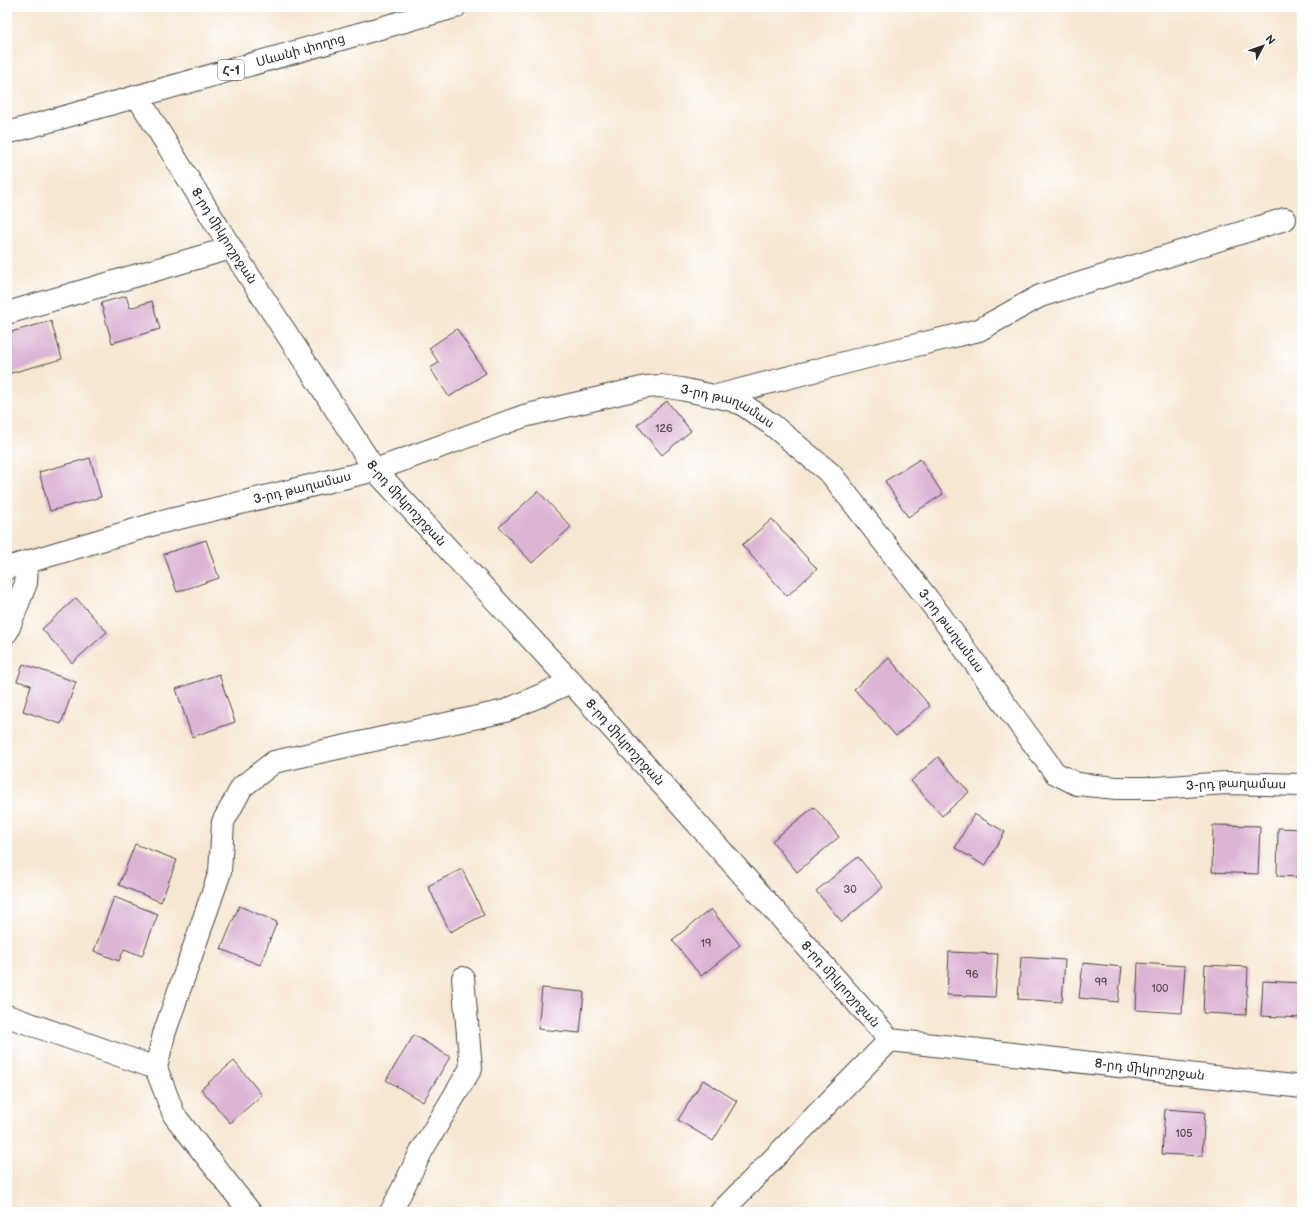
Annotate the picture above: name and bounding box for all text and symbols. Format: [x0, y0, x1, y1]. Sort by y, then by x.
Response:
north arrow [1243, 26, 1283, 66]
street label: Սևանի փողոց [254, 30, 347, 71]
text: N [1263, 32, 1278, 47]
road number: Հ-1 [218, 60, 244, 80]
street label: 8-րդ միկրոշրջան [188, 185, 260, 287]
street label: 3-րդ թաղամաս [679, 381, 777, 432]
house number: 126 [655, 422, 673, 435]
street label: 8-րդ միկրոշրջան [363, 458, 449, 550]
street label: 3-րդ թաղամաս [252, 468, 353, 507]
street label: 3-րդ թաղամաս [915, 586, 987, 676]
street label: 8-րդ միկրոշրջան [582, 696, 668, 789]
street label: 3-րդ թաղամաս [1185, 775, 1286, 794]
house number: 30 [843, 883, 857, 896]
house number: 19 [701, 937, 711, 950]
street label: 8-րդ միկրոշրջան [798, 938, 883, 1031]
house number: 96 [965, 968, 979, 981]
house number: 99 [1095, 976, 1107, 989]
house number: 100 [1151, 982, 1169, 995]
street label: 8-րդ միկրոշրջան [1094, 1055, 1206, 1084]
house number: 105 [1175, 1127, 1193, 1140]

